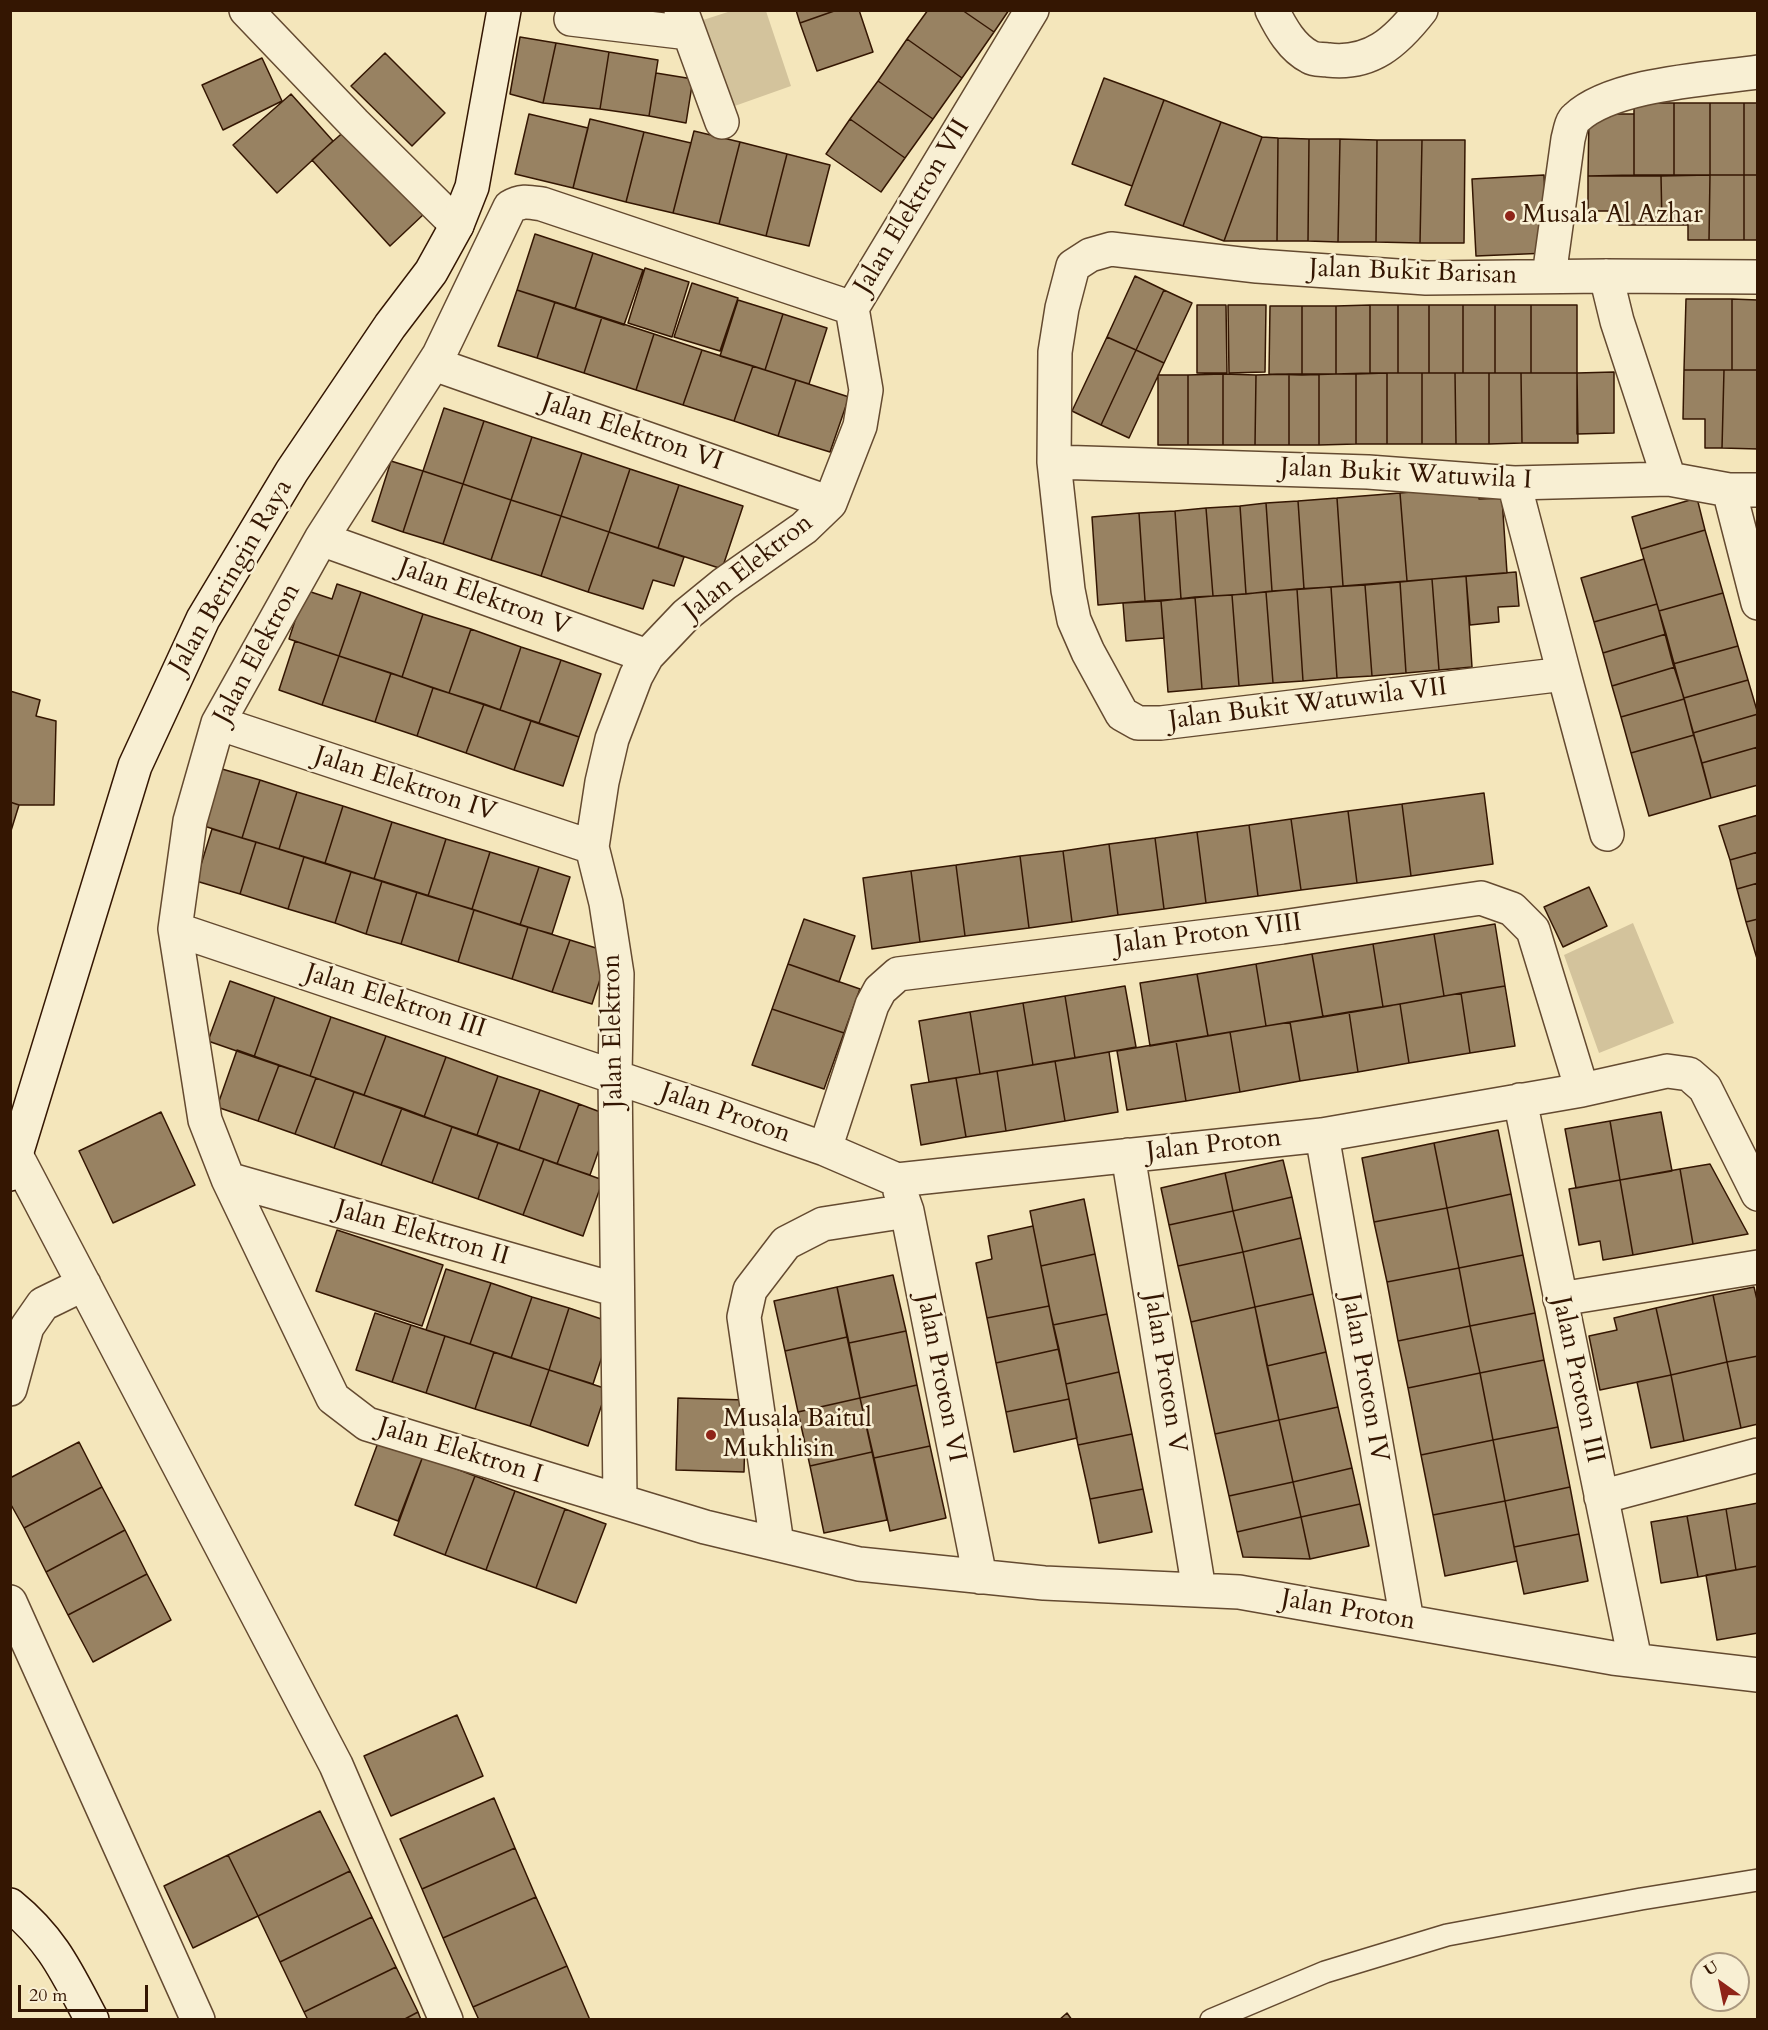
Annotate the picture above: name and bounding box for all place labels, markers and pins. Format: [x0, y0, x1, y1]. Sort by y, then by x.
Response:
place label: Musala Al Azhar [1522, 200, 1703, 232]
marker: Musala Al Azhar [1503, 209, 1517, 223]
place label: Musala Baitul Mukhlisin [723, 1404, 872, 1466]
marker: Musala Baitul Mukhlisin [704, 1428, 718, 1442]

